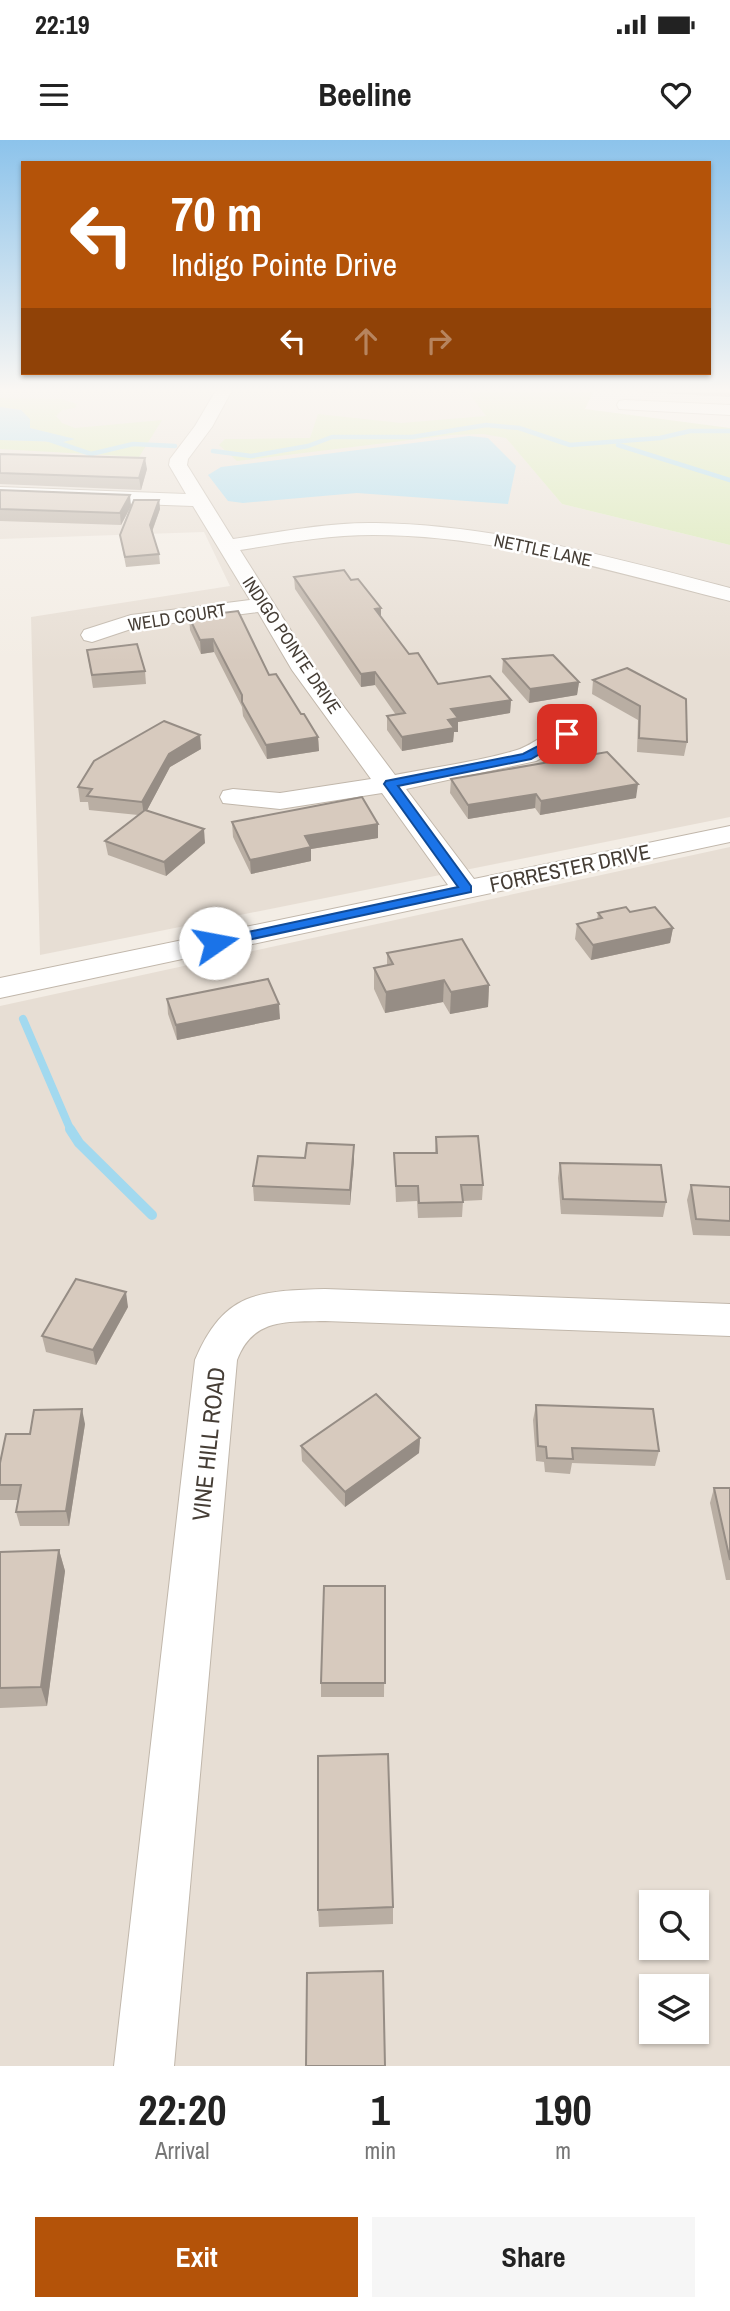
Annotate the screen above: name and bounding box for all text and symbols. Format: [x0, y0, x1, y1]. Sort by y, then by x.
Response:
text: 22:19 [35, 7, 90, 42]
text: Beeline [318, 73, 412, 116]
icon: menu [35, 76, 73, 114]
icon: heart [657, 76, 695, 114]
text: 70 m [171, 180, 263, 246]
icon: left [56, 189, 147, 280]
text: Indigo Pointe Drive [171, 243, 397, 286]
icon: left [274, 322, 312, 360]
icon: ahead [347, 322, 385, 360]
icon: right [420, 322, 458, 360]
street label: NETTLE LANE [492, 527, 594, 573]
street label: INDIGO POINTE DRIVE [237, 571, 347, 719]
street label: WELD COURT [126, 597, 228, 637]
pin [537, 704, 597, 764]
icon: arrive [548, 715, 586, 753]
street label: FORRESTER DRIVE [487, 837, 653, 899]
position arrow [178, 906, 252, 980]
street label: VINE HILL ROAD [184, 1365, 232, 1523]
map controls [639, 1890, 709, 2044]
button: search [639, 1890, 709, 1960]
button: layers [639, 1974, 709, 2044]
text: 22:20 [138, 2082, 226, 2138]
text: 1 [371, 2082, 390, 2138]
text: 190 [534, 2082, 592, 2138]
text: Arrival [155, 2135, 210, 2166]
text: min [365, 2135, 396, 2166]
text: m [555, 2135, 571, 2166]
button: Exit [35, 2217, 358, 2297]
button: Share [372, 2217, 695, 2297]

